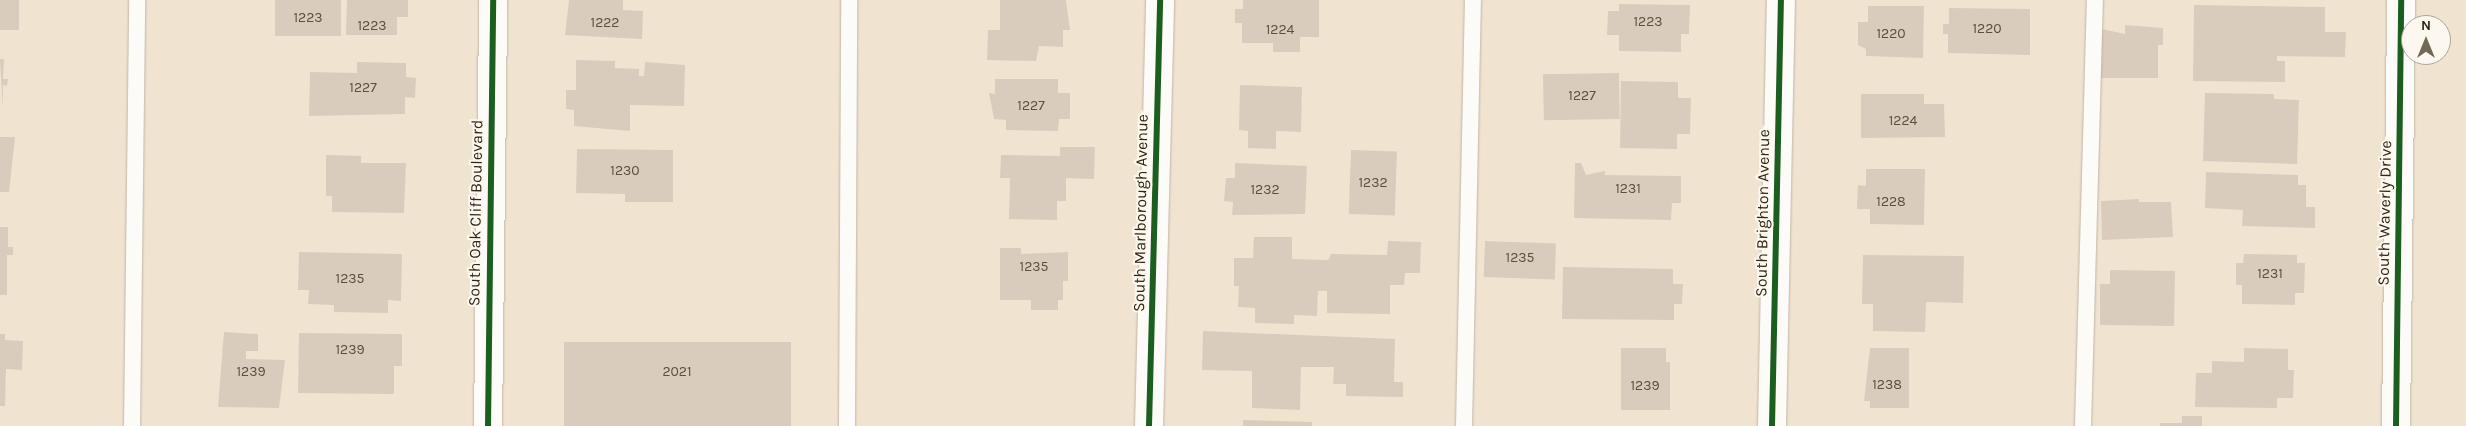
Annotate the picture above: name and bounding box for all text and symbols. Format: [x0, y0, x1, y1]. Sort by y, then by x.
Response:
house number: 1223 [293, 10, 323, 26]
house number: 1223 [1633, 14, 1663, 30]
house number: 1222 [591, 15, 619, 31]
north arrow [2401, 15, 2451, 65]
text: N [2421, 17, 2431, 34]
house number: 1223 [357, 18, 387, 34]
house number: 1220 [1972, 21, 2002, 37]
house number: 1224 [1266, 22, 1294, 38]
house number: 1220 [1876, 26, 1906, 42]
house number: 1227 [349, 80, 377, 96]
house number: 1227 [1568, 88, 1596, 104]
house number: 1227 [1017, 98, 1045, 114]
house number: 1224 [1889, 113, 1917, 129]
street label: South Marlborough Avenue [1130, 114, 1152, 312]
street label: South Oak Cliff Boulevard [465, 120, 487, 306]
street label: South Brighton Avenue [1752, 129, 1774, 297]
street label: South Waverly Drive [2374, 140, 2396, 286]
house number: 1230 [610, 163, 640, 179]
house number: 1232 [1358, 175, 1388, 191]
house number: 1231 [1615, 181, 1641, 197]
house number: 1232 [1250, 182, 1280, 198]
house number: 1228 [1876, 194, 1906, 210]
house number: 1235 [1506, 250, 1534, 266]
house number: 1235 [1020, 259, 1048, 275]
house number: 1231 [2257, 266, 2283, 282]
house number: 1235 [336, 271, 364, 287]
house number: 1239 [335, 342, 365, 358]
house number: 1239 [236, 364, 266, 380]
house number: 2021 [662, 364, 692, 380]
house number: 1238 [1872, 377, 1902, 393]
house number: 1239 [1630, 378, 1660, 394]

